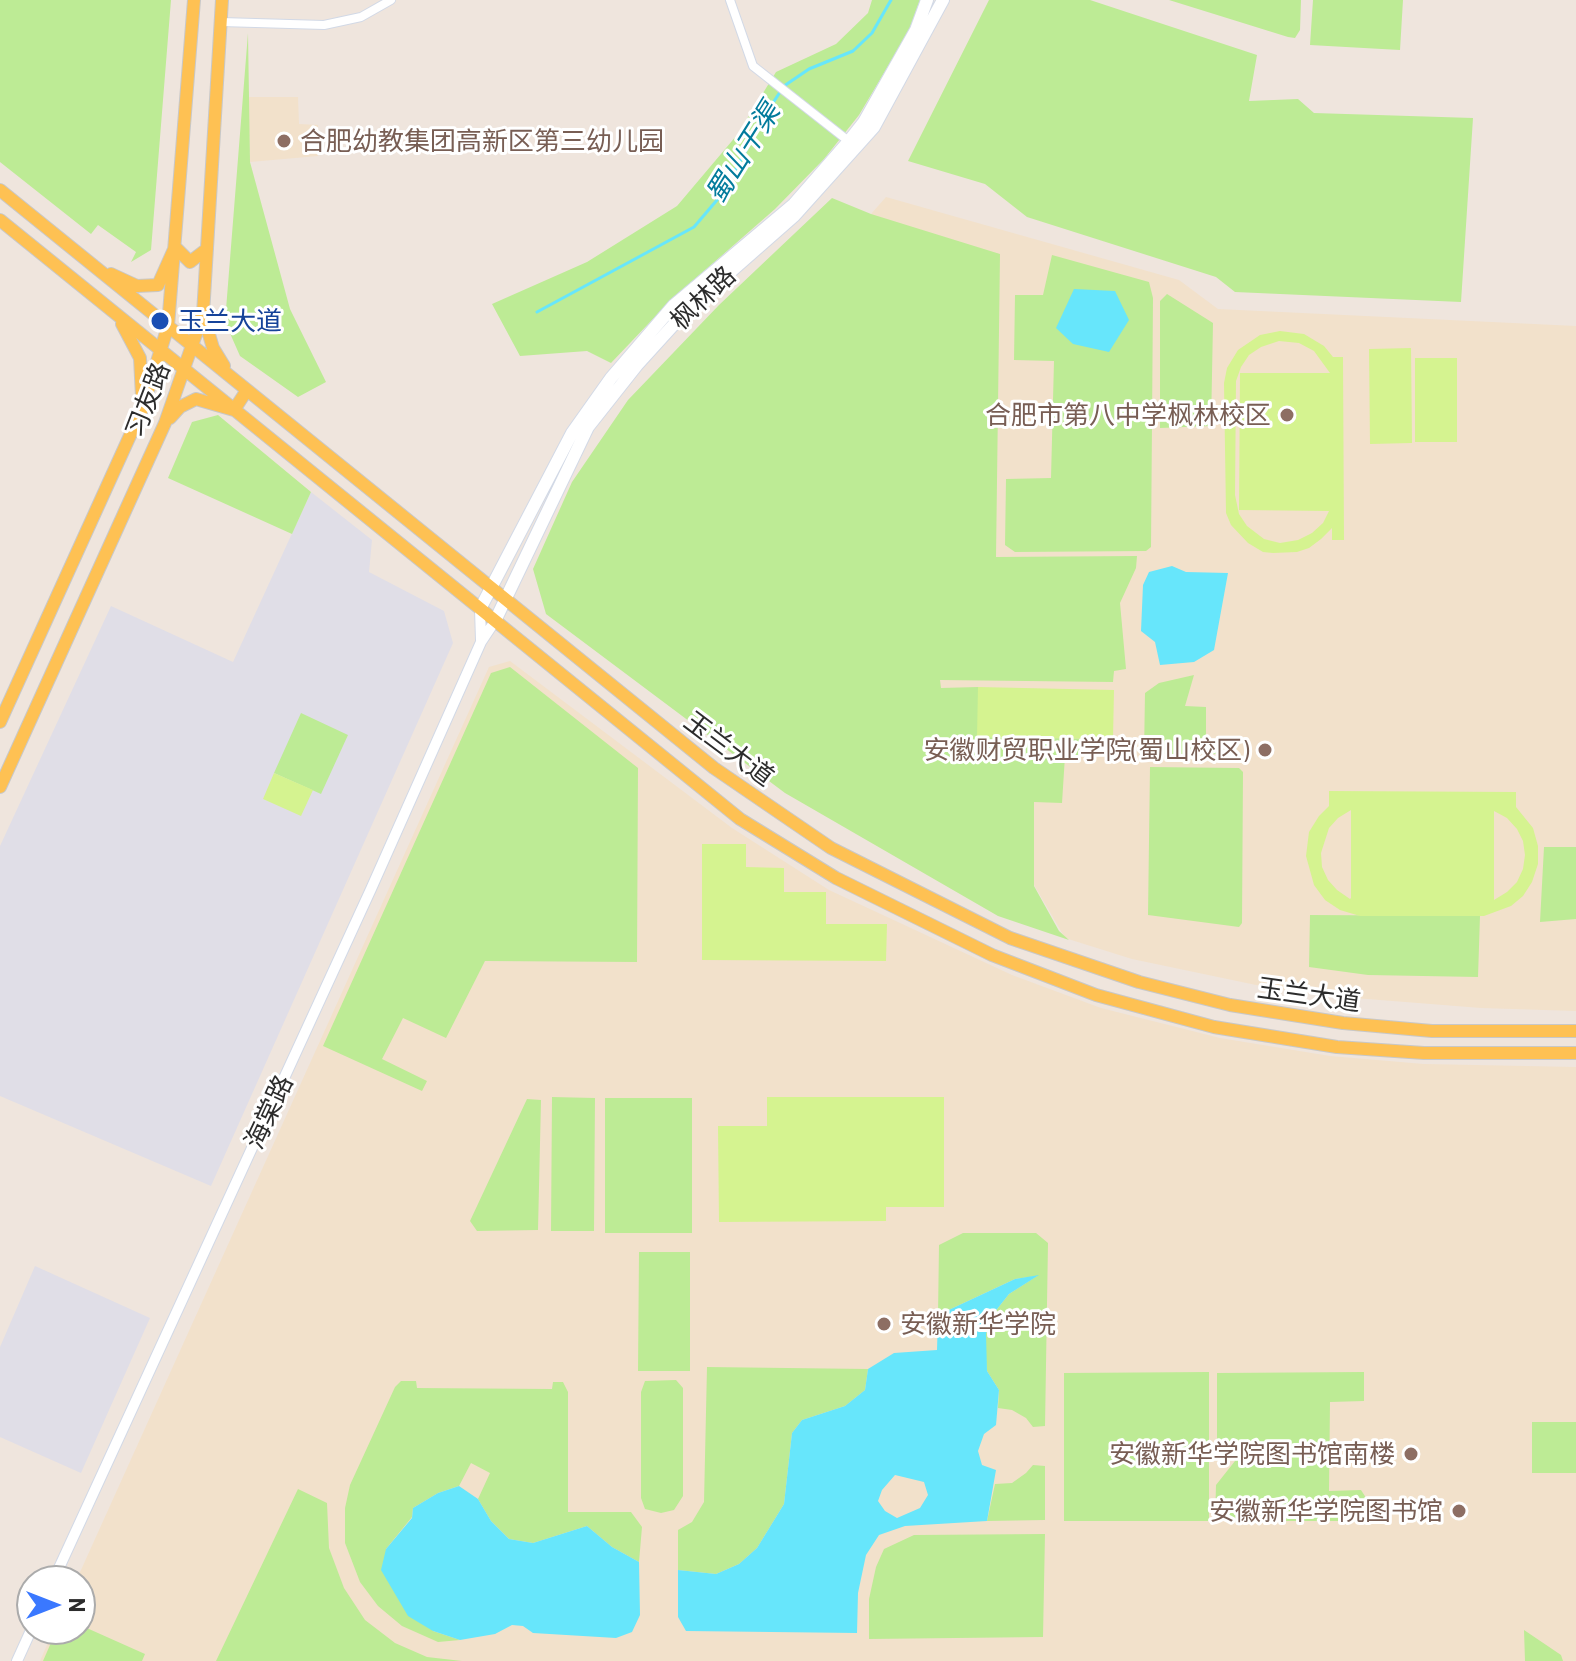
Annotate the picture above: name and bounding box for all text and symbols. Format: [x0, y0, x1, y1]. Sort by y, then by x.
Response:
water label: 蜀山干渠 [699, 97, 787, 209]
place label: 合肥幼教集团高新区第三幼儿园 [300, 125, 664, 157]
marker: 合肥幼教集团高新区第三幼儿园 [275, 132, 293, 150]
street label: 枫林路 [664, 260, 742, 336]
place label: 玉兰大道 [178, 305, 282, 337]
marker: 玉兰大道 [149, 310, 171, 332]
street label: 习友路 [119, 358, 177, 442]
place label: 合肥市第八中学枫林校区 [985, 399, 1271, 431]
marker: 合肥市第八中学枫林校区 [1278, 406, 1296, 424]
street label: 玉兰大道 [678, 705, 780, 793]
place label: 安徽财贸职业学院(蜀山校区) [923, 734, 1249, 766]
marker: 安徽财贸职业学院(蜀山校区) [1256, 741, 1274, 759]
street label: 玉兰大道 [1255, 972, 1363, 1018]
street label: 海棠路 [238, 1070, 300, 1154]
place label: 安徽新华学院 [900, 1308, 1056, 1340]
marker: 安徽新华学院 [875, 1315, 893, 1333]
place label: 安徽新华学院图书馆南楼 [1109, 1438, 1395, 1470]
marker: 安徽新华学院图书馆南楼 [1402, 1445, 1420, 1463]
place label: 安徽新华学院图书馆 [1209, 1495, 1443, 1527]
marker: 安徽新华学院图书馆 [1450, 1502, 1468, 1520]
north arrow [16, 1565, 96, 1645]
text: N [65, 1598, 91, 1612]

